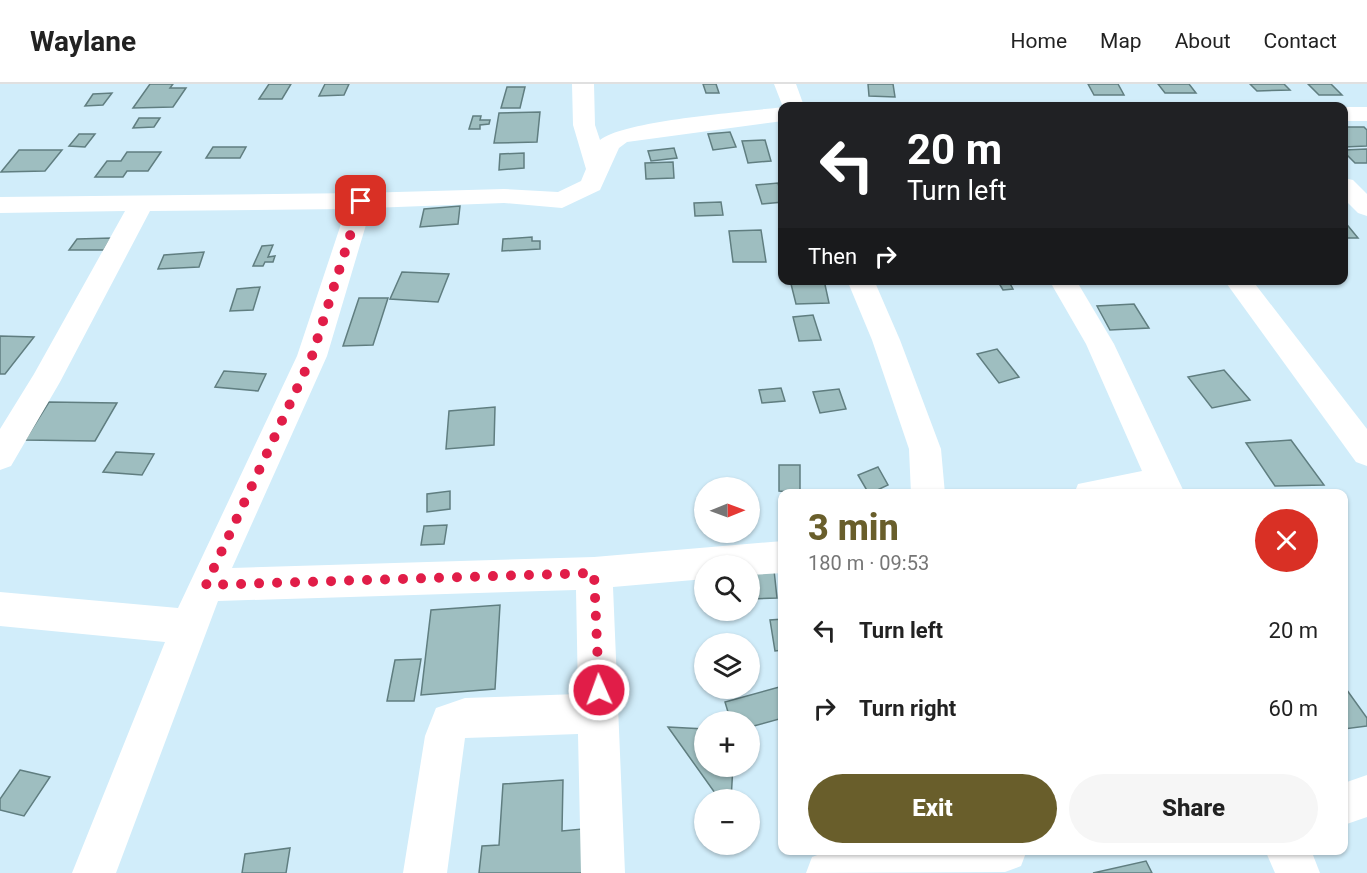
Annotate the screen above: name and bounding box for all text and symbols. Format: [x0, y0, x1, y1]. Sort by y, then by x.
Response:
text: Waylane [30, 25, 136, 58]
text: Home [1011, 29, 1067, 53]
text: Map [1100, 29, 1142, 53]
text: About [1175, 29, 1231, 53]
text: Contact [1264, 29, 1337, 53]
text: 20 m [907, 125, 1002, 174]
icon: left [808, 126, 886, 204]
pin [335, 175, 386, 226]
text: Turn left [907, 175, 1007, 207]
icon: arrive [344, 184, 377, 217]
icon: right [869, 240, 902, 273]
text: Then [808, 244, 857, 269]
north arrow [694, 477, 760, 543]
map controls [694, 477, 760, 855]
text: 3 min [808, 507, 899, 549]
button: close [1255, 509, 1318, 572]
text: 180 m · 09:53 [808, 551, 929, 575]
button: search [694, 555, 760, 621]
icon: left [808, 614, 841, 647]
text: Turn left [859, 618, 943, 643]
text: 20 m [1269, 618, 1318, 643]
button: layers [694, 633, 760, 699]
position arrow [567, 658, 631, 722]
icon: right [808, 692, 841, 725]
text: Turn right [859, 696, 956, 721]
text: 60 m [1269, 696, 1318, 721]
button: + [694, 711, 760, 777]
button: Exit [808, 774, 1057, 843]
button: Share [1069, 774, 1318, 843]
button: − [694, 789, 760, 855]

